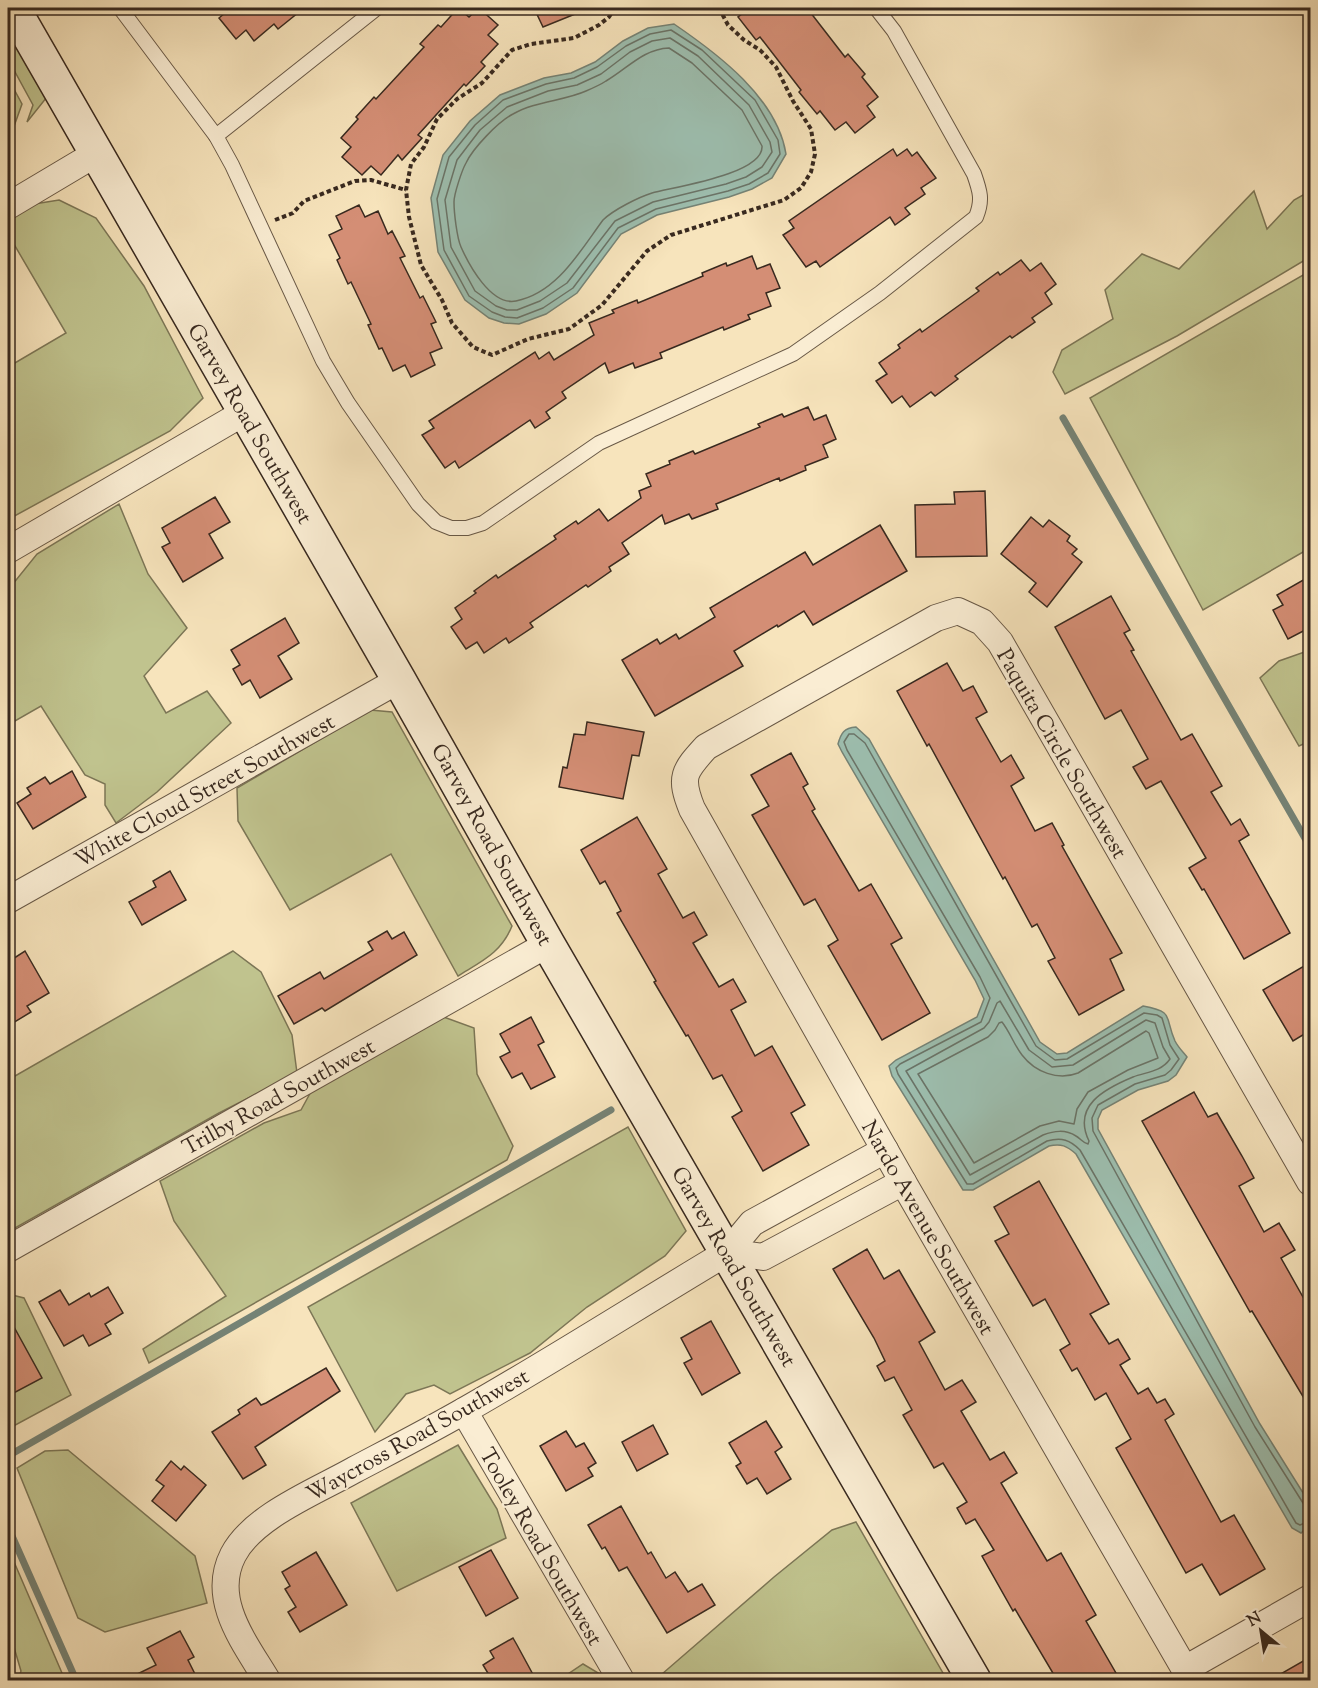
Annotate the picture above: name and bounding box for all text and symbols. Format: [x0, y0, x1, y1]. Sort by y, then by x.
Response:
street label: Garvey Road Southwest [178, 318, 319, 531]
street label: Paquita Circle Southwest [987, 643, 1134, 866]
street label: White Cloud Street Southwest [69, 707, 342, 878]
street label: Garvey Road Southwest [421, 738, 560, 953]
street label: Trilby Road Southwest [177, 1032, 382, 1165]
street label: Nardo Avenue Southwest [852, 1115, 1001, 1342]
street label: Garvey Road Southwest [662, 1161, 803, 1374]
street label: Waycross Road Southwest [301, 1362, 536, 1511]
street label: Tooley Road Southwest [470, 1443, 609, 1653]
north arrow [1231, 1601, 1291, 1661]
text: N [1243, 1607, 1266, 1633]

